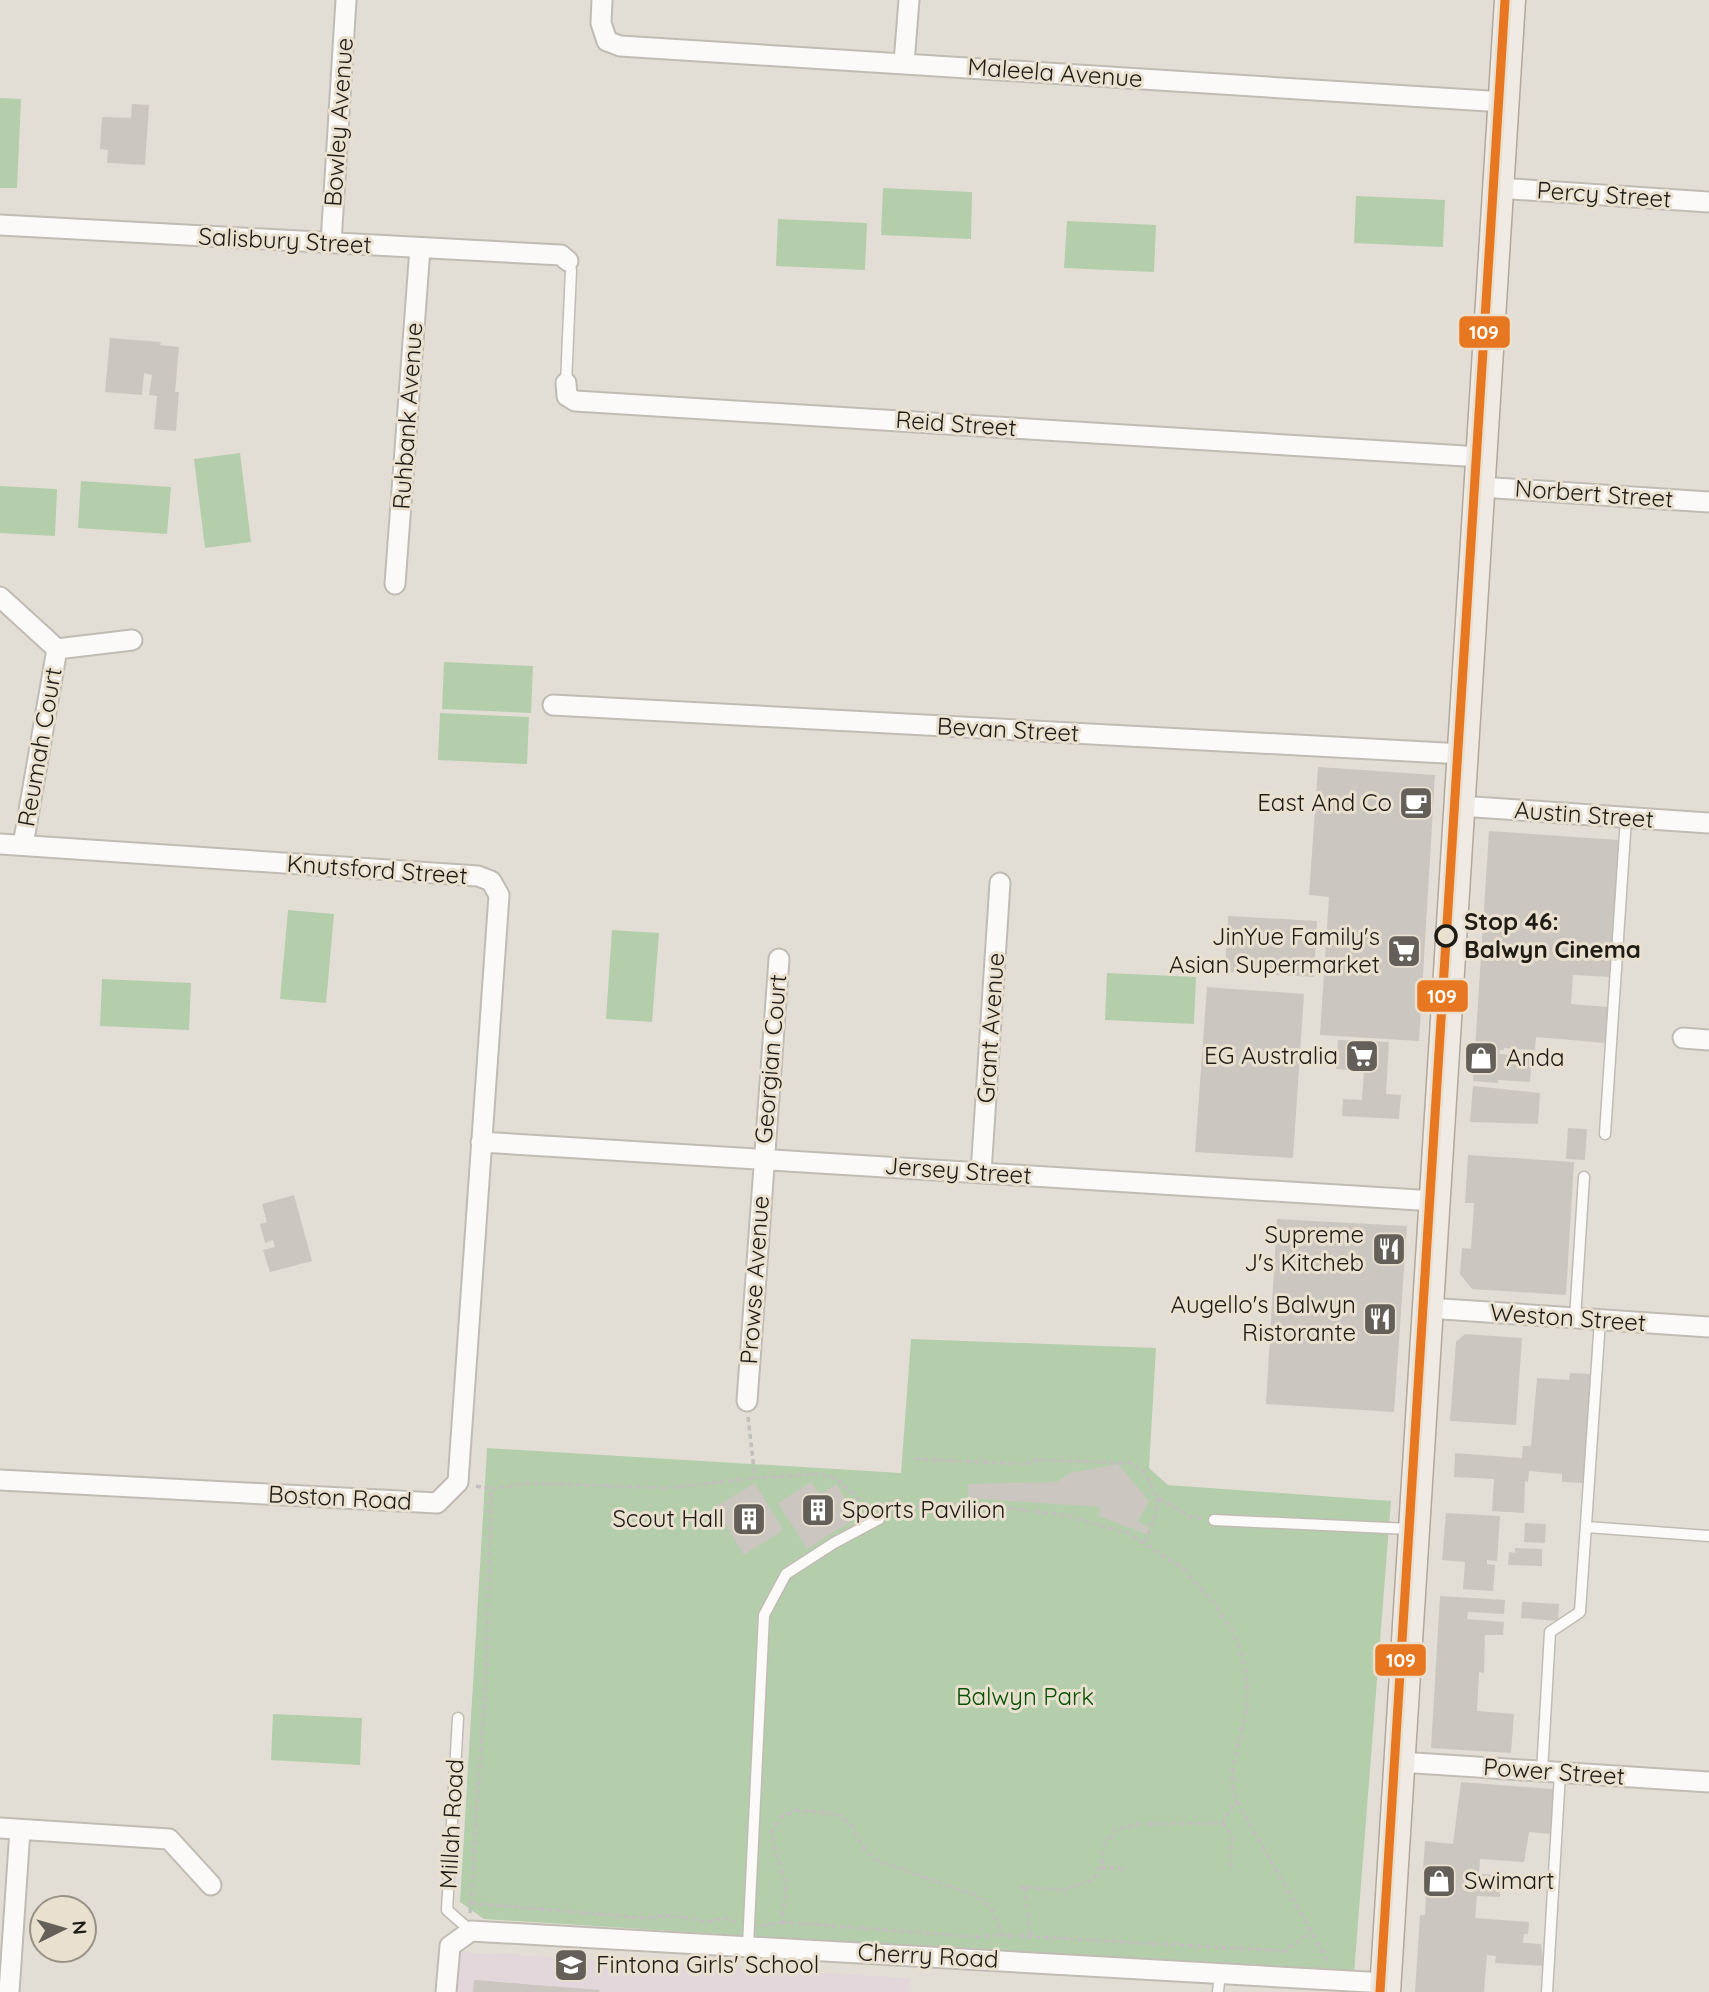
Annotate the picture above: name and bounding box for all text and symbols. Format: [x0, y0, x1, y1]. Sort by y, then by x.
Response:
street label: Bowley Avenue [317, 37, 359, 207]
street label: Maleela Avenue [966, 51, 1144, 93]
street label: Percy Street [1536, 174, 1672, 214]
street label: Salisbury Street [198, 220, 372, 260]
line badge: 109 [1458, 315, 1511, 349]
text: 109 [1469, 320, 1499, 344]
street label: Ruhbank Avenue [385, 321, 429, 511]
street label: Reid Street [894, 404, 1018, 442]
street label: Norbert Street [1514, 472, 1674, 514]
street label: Reumah Court [10, 665, 68, 829]
street label: Bevan Street [936, 710, 1080, 748]
cafe icon: East And Co [1397, 784, 1435, 822]
place label: East And Co [1257, 787, 1392, 817]
street label: Austin Street [1513, 794, 1655, 834]
street label: Knutsford Street [286, 848, 468, 890]
place label: Stop 46: Balwyn Cinema [1464, 906, 1641, 964]
place label: JinYue Family's Asian Supermarket [1169, 921, 1380, 979]
marker: Stop 46: Balwyn Cinema [1435, 925, 1457, 947]
supermarket icon: JinYue Family's Asian Supermarket [1385, 932, 1423, 970]
street label: Grant Avenue [970, 952, 1010, 1104]
street label: Georgian Court [748, 973, 792, 1145]
line badge: 109 [1416, 979, 1469, 1013]
text: 109 [1427, 984, 1457, 1008]
supermarket icon: EG Australia [1343, 1037, 1381, 1075]
shop icon: Anda [1462, 1039, 1500, 1077]
place label: EG Australia [1204, 1040, 1338, 1070]
place label: Anda [1506, 1042, 1565, 1072]
street label: Jersey Street [884, 1150, 1032, 1190]
street label: Prowse Avenue [733, 1195, 775, 1365]
place label: Supreme J's Kitcheb [1244, 1219, 1364, 1277]
restaurant icon: Supreme J's Kitcheb [1370, 1230, 1408, 1268]
place label: Augello's Balwyn Ristorante [1171, 1289, 1356, 1347]
street label: Weston Street [1489, 1297, 1647, 1337]
restaurant icon: Augello's Balwyn Ristorante [1361, 1300, 1399, 1338]
street label: Boston Road [267, 1478, 413, 1516]
building icon: Sports Pavilion [799, 1491, 837, 1529]
place label: Sports Pavilion [842, 1494, 1006, 1524]
building icon: Scout Hall [730, 1500, 768, 1538]
place label: Scout Hall [612, 1503, 724, 1533]
line badge: 109 [1374, 1643, 1427, 1677]
text: 109 [1386, 1648, 1416, 1672]
park label: Balwyn Park [956, 1681, 1094, 1711]
street label: Power Street [1482, 1751, 1626, 1791]
street label: Millah Road [433, 1758, 469, 1890]
shop icon: Swimart [1420, 1862, 1458, 1900]
place label: Swimart [1464, 1865, 1554, 1895]
north arrow [28, 1894, 98, 1964]
text: N [67, 1920, 92, 1936]
street label: Cherry Road [857, 1936, 999, 1974]
school or university icon: Fintona Girls' School [552, 1946, 590, 1984]
place label: Fintona Girls' School [596, 1949, 819, 1979]

